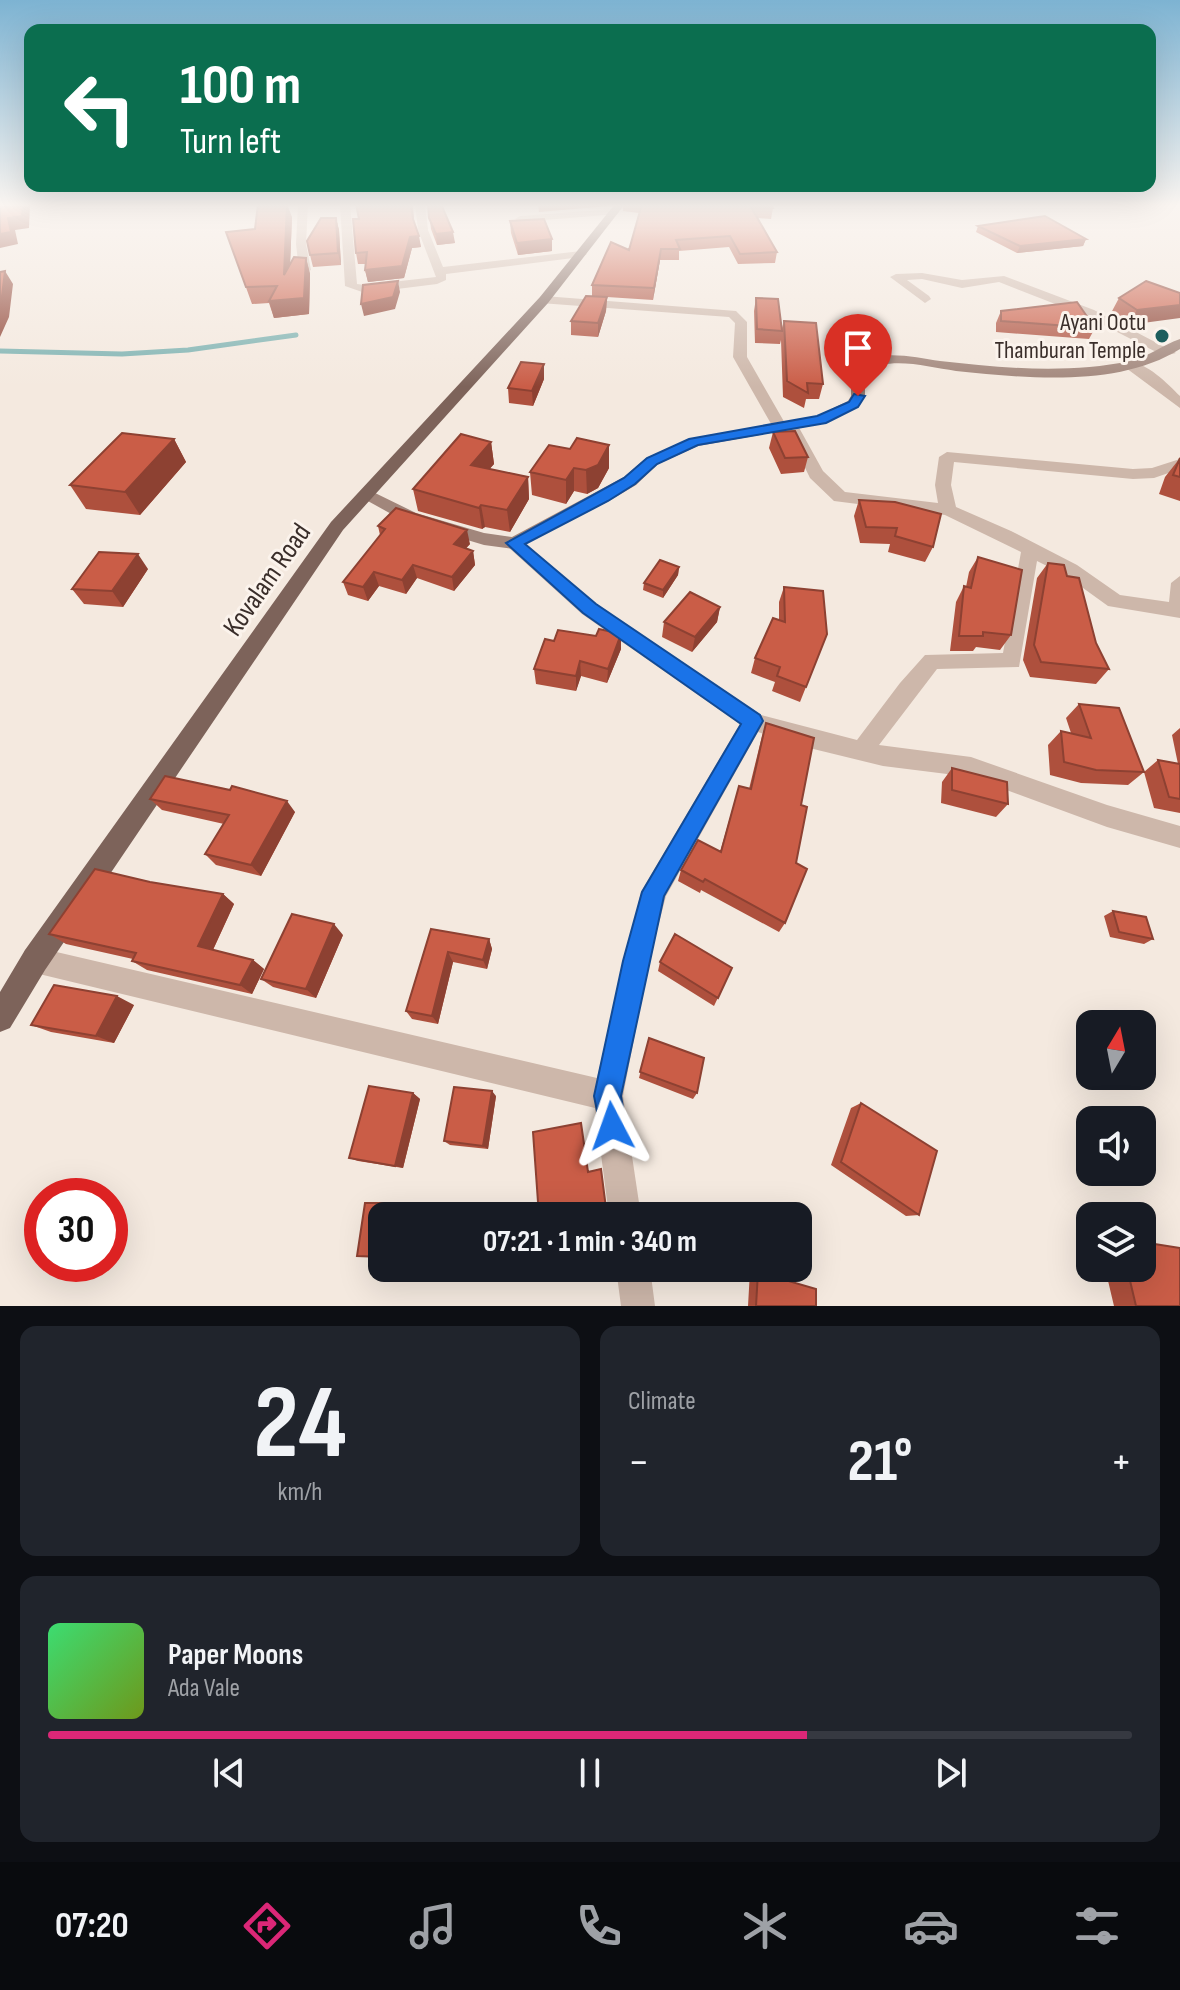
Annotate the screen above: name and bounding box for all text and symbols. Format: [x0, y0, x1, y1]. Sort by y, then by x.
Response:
text: 100 m [180, 53, 301, 120]
icon: left [48, 56, 152, 160]
text: Turn left [180, 121, 281, 164]
place label: Ayani Ootu Thamburan Temple [994, 308, 1146, 365]
pin [824, 314, 892, 396]
icon: arrive [836, 326, 880, 370]
marker: Ayani Ootu Thamburan Temple [1153, 327, 1171, 345]
street label: Kovalam Road [216, 517, 318, 643]
north arrow [1076, 1010, 1156, 1090]
map controls [1076, 1010, 1156, 1282]
position arrow [570, 1084, 654, 1168]
button: sound [1076, 1106, 1156, 1186]
speed limit sign: 30 [24, 1178, 128, 1282]
button: layers [1076, 1202, 1156, 1282]
text: 07:21 · 1 min · 340 m [483, 1224, 697, 1260]
text: 24 [253, 1362, 347, 1487]
text: Climate [628, 1386, 696, 1417]
text: 21° [847, 1426, 913, 1498]
text: − [628, 1436, 650, 1489]
text: + [1110, 1436, 1132, 1489]
text: km/h [278, 1477, 322, 1508]
text: Paper Moons [168, 1637, 303, 1673]
text: Ada Vale [168, 1673, 240, 1704]
icon: previous [207, 1751, 251, 1795]
icon: pause [568, 1751, 612, 1795]
icon: next [929, 1751, 973, 1795]
icon: directions [239, 1898, 295, 1954]
icon: music [405, 1898, 461, 1954]
icon: phone [571, 1898, 627, 1954]
icon: climate [737, 1898, 793, 1954]
icon: car [903, 1898, 959, 1954]
icon: filters [1069, 1898, 1125, 1954]
text: 07:20 [55, 1905, 129, 1948]

